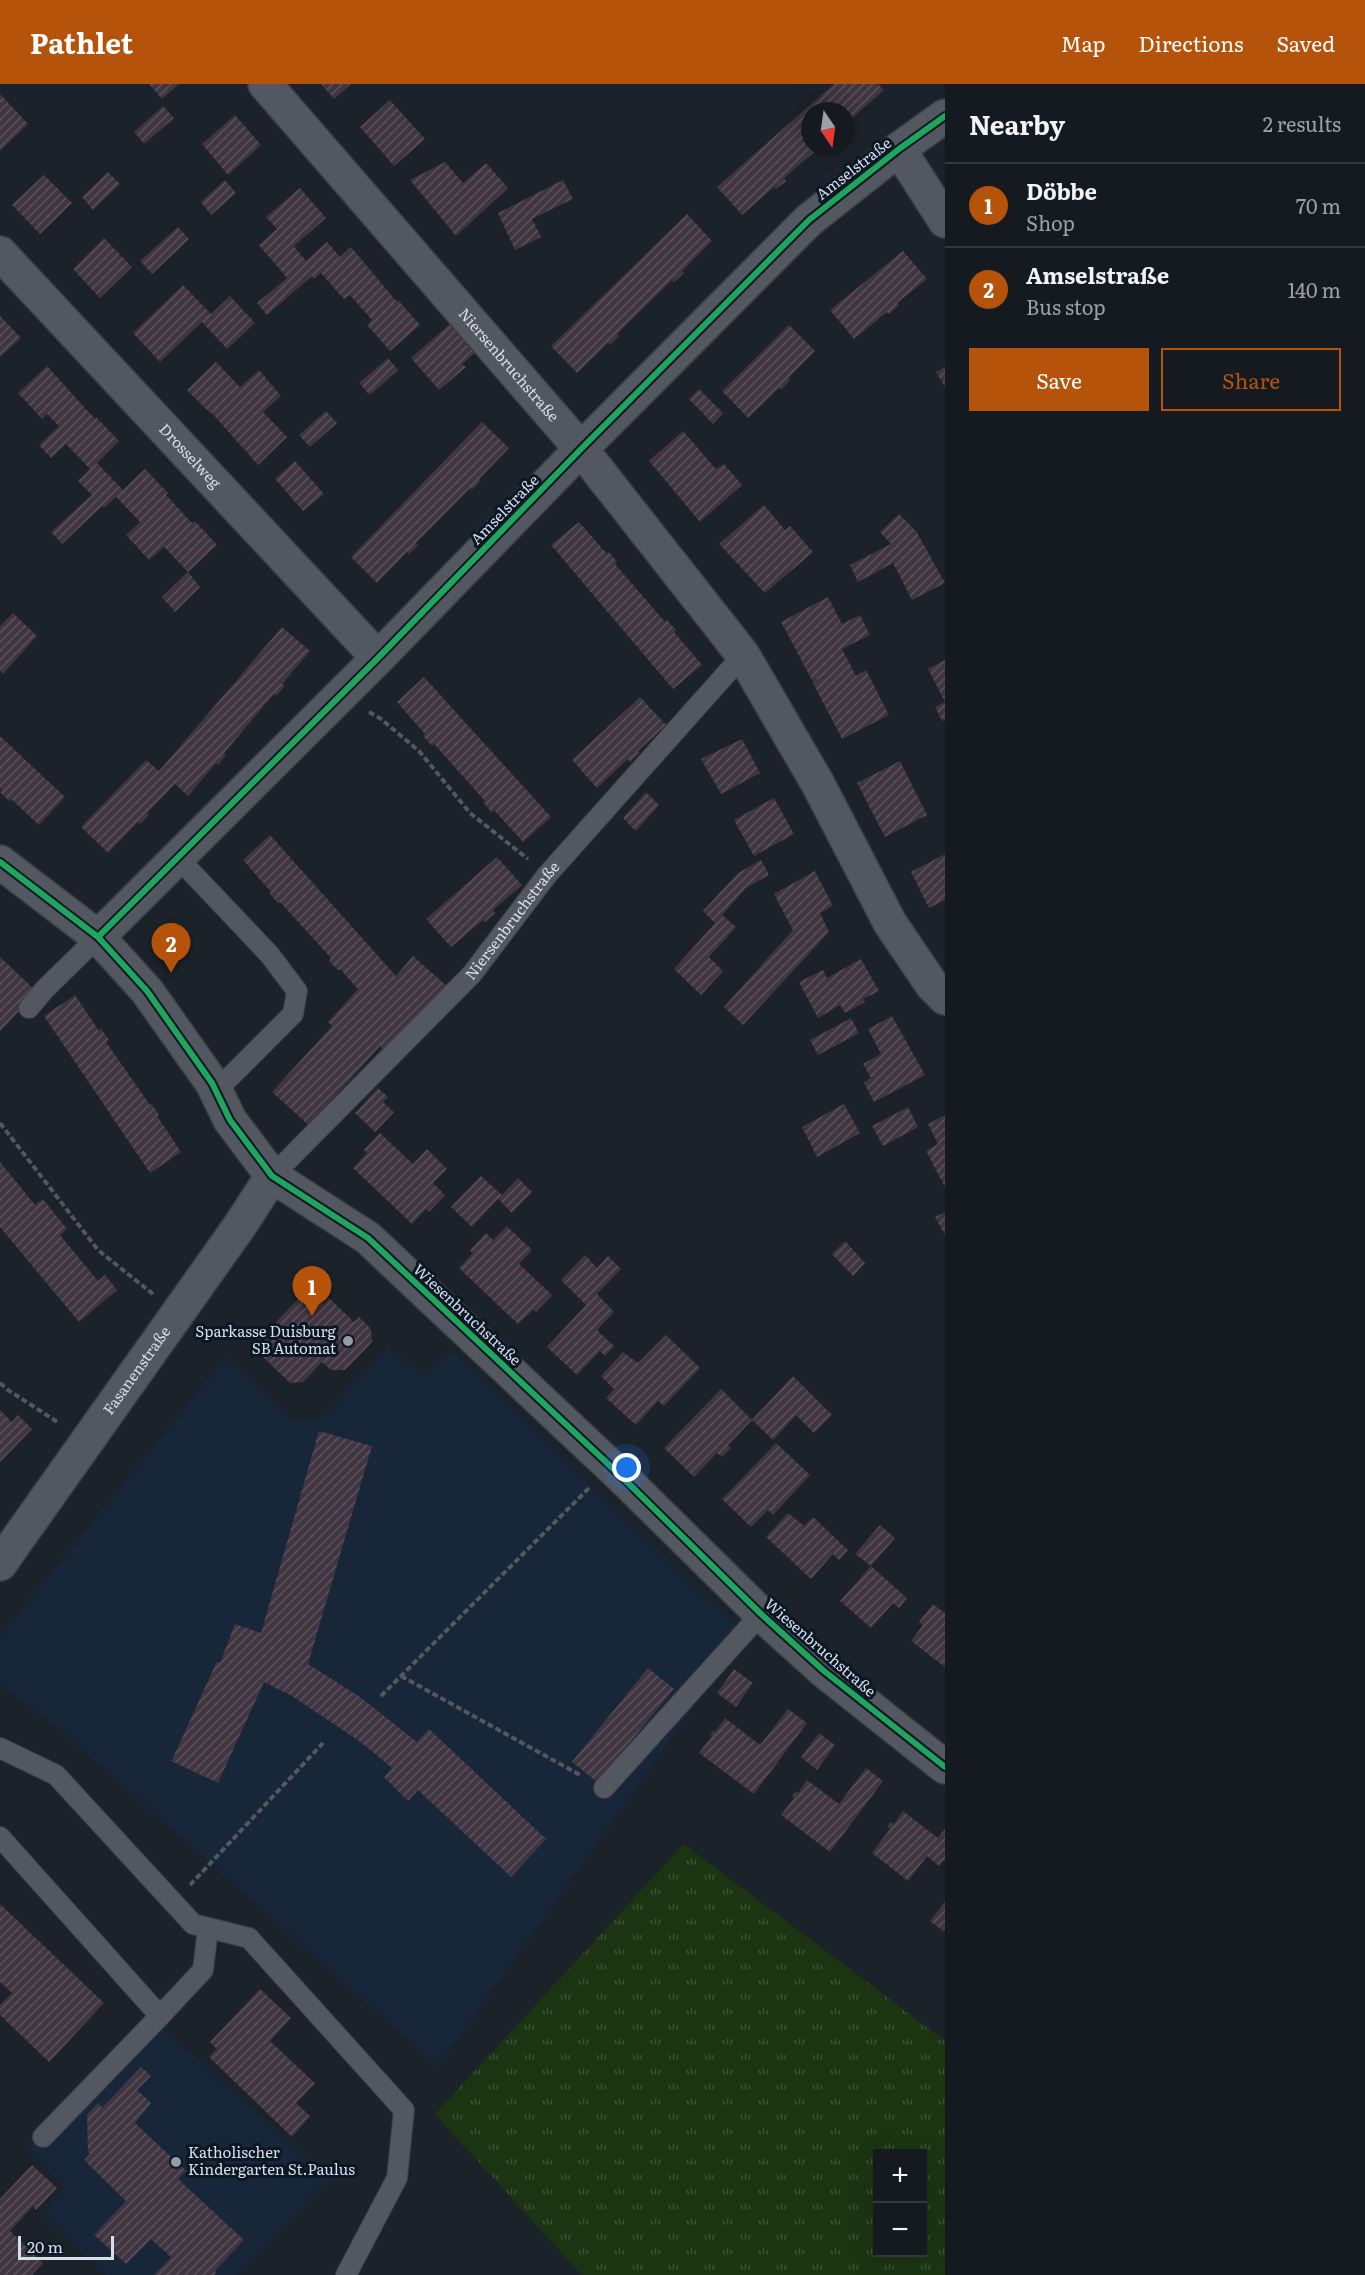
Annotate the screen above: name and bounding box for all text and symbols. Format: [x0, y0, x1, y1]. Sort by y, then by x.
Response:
text: Pathlet [30, 21, 133, 63]
text: Map [1061, 27, 1106, 58]
text: Directions [1139, 27, 1244, 58]
text: Saved [1277, 27, 1335, 58]
north arrow [801, 102, 855, 156]
text: Nearby [969, 104, 1065, 143]
text: 2 results [1263, 108, 1341, 138]
street label: Amselstraße [811, 131, 896, 205]
text: Döbbe [1026, 174, 1097, 207]
text: 1 [984, 190, 993, 220]
text: 70 m [1296, 190, 1341, 220]
text: Shop [1026, 207, 1075, 237]
text: Amselstraße [1026, 258, 1169, 291]
text: 2 [983, 274, 994, 304]
text: 140 m [1288, 274, 1341, 304]
text: Bus stop [1026, 291, 1106, 321]
street label: Niersenbruchstraße [454, 302, 566, 426]
button: Save [969, 348, 1149, 411]
button: Share [1161, 348, 1341, 411]
street label: Drosselweg [154, 417, 228, 493]
street label: Amselstraße [464, 468, 544, 549]
street label: Niersenbruchstraße [458, 855, 564, 984]
pin: 2 [152, 924, 190, 973]
street label: Wiesenbruchstraße [409, 1257, 527, 1370]
pin: 1 [292, 1266, 332, 1316]
place label: Sparkasse Duisburg SB Automat [195, 1319, 337, 1359]
street label: Fasanenstraße [96, 1320, 175, 1419]
marker: Sparkasse Duisburg SB Automat [341, 1334, 355, 1348]
your location [612, 1453, 641, 1482]
street label: Wiesenbruchstraße [760, 1592, 882, 1702]
place label: Katholischer Kindergarten St.Paulus [188, 2140, 355, 2180]
map controls [873, 2149, 927, 2257]
button: + [873, 2149, 927, 2203]
marker: Katholischer Kindergarten St.Paulus [169, 2155, 183, 2169]
button: − [873, 2203, 927, 2257]
scale bar [18, 2233, 114, 2260]
text: 20 m [27, 2234, 63, 2258]

